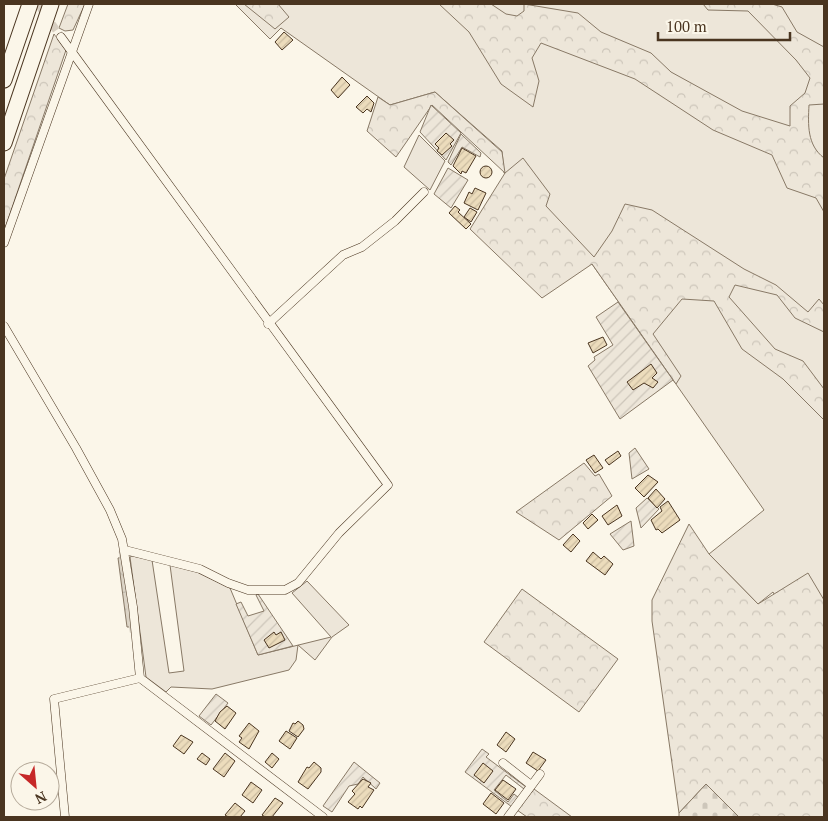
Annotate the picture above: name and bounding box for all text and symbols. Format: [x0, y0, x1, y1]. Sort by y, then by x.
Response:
scale bar [658, 10, 790, 42]
text: 100 m [666, 16, 707, 36]
north arrow [10, 761, 60, 811]
text: N [32, 787, 50, 809]

